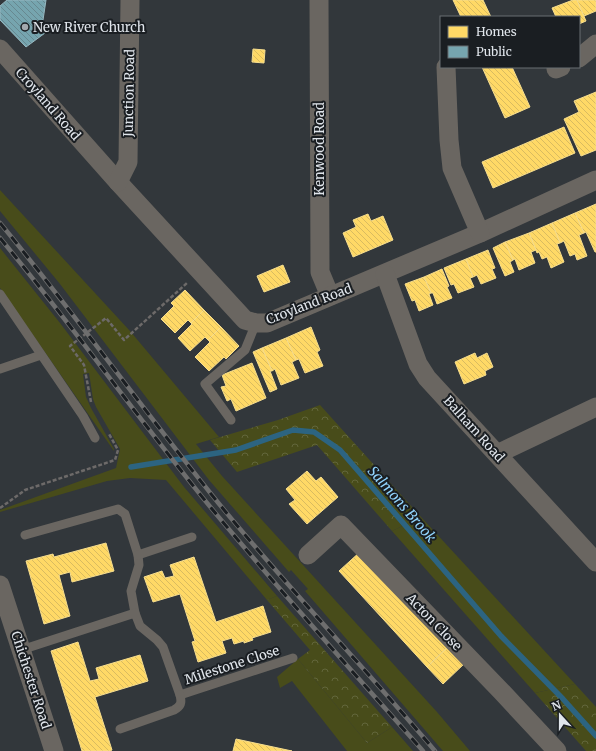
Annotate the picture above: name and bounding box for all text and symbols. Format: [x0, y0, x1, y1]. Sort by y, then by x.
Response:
legend [440, 16, 580, 68]
place label: New River Church [33, 19, 146, 36]
marker: New River Church [20, 22, 30, 32]
text: Homes [476, 24, 517, 39]
text: Public [476, 44, 512, 59]
street label: Junction Road [120, 49, 138, 138]
street label: Croyland Road [12, 64, 84, 144]
street label: Kenwood Road [311, 102, 328, 196]
street label: Croyland Road [264, 280, 355, 328]
street label: Balham Road [440, 392, 508, 466]
water label: Salmons Brook [364, 462, 440, 546]
street label: Acton Close [402, 589, 466, 654]
street label: Chichester Road [7, 629, 55, 731]
street label: Milestone Close [183, 642, 282, 688]
north arrow [540, 695, 580, 735]
text: N [550, 697, 563, 714]

